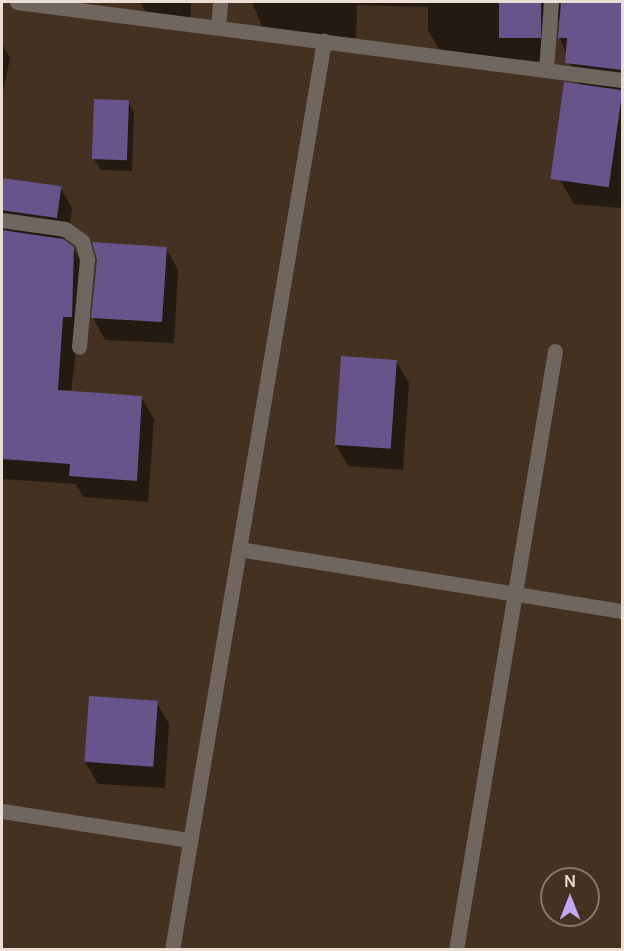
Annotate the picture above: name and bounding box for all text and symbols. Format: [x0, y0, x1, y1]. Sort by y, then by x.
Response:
north arrow [540, 867, 600, 927]
text: N [564, 870, 576, 892]

